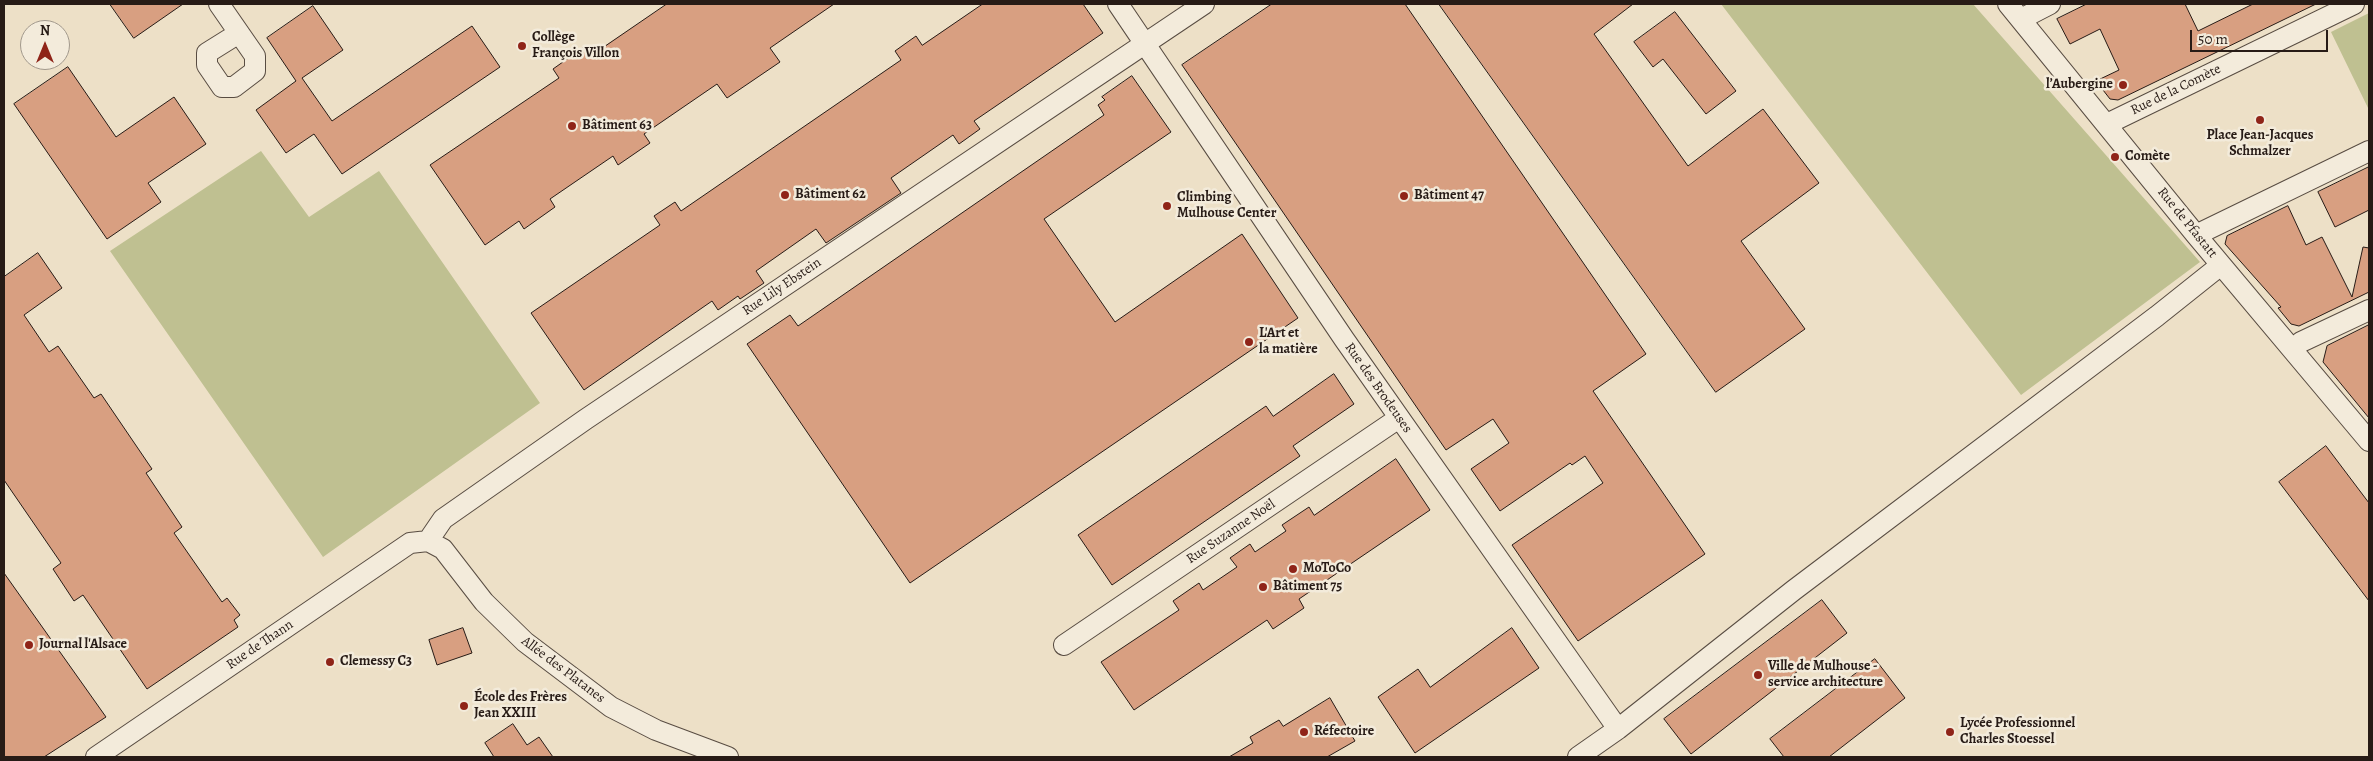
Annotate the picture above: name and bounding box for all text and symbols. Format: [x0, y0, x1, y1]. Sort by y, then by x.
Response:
north arrow [20, 20, 70, 70]
scale bar [2193, 20, 2330, 52]
text: N [40, 21, 50, 40]
text: 50 m [2198, 29, 2228, 49]
place label: Collège François Villon [532, 30, 619, 62]
marker: Collège François Villon [516, 40, 528, 52]
street label: Rue de la Comète [2128, 61, 2224, 119]
place label: l’Aubergine [2046, 77, 2113, 93]
marker: l’Aubergine [2117, 79, 2129, 91]
marker: Place Jean-Jacques Schmalzer [2254, 114, 2266, 126]
place label: Bâtiment 63 [582, 118, 652, 134]
marker: Bâtiment 63 [566, 120, 578, 132]
place label: Place Jean-Jacques Schmalzer [2206, 128, 2314, 160]
place label: Comète [2125, 149, 2170, 165]
marker: Comète [2109, 151, 2121, 163]
street label: Rue de Pfastatt [2153, 184, 2221, 262]
place label: Bâtiment 62 [795, 187, 866, 203]
place label: Bâtiment 47 [1414, 188, 1484, 204]
marker: Bâtiment 62 [779, 189, 791, 201]
place label: Climbing Mulhouse Center [1177, 190, 1277, 222]
marker: Bâtiment 47 [1398, 190, 1410, 202]
marker: Climbing Mulhouse Center [1161, 200, 1173, 212]
street label: Rue Lily Ebstein [739, 254, 825, 320]
place label: L'Art et la matière [1259, 326, 1318, 358]
marker: L'Art et la matière [1243, 336, 1255, 348]
street label: Rue des Brodeuses [1341, 340, 1415, 436]
street label: Rue Suzanne Noël [1183, 496, 1279, 568]
place label: MoToCo [1303, 561, 1351, 577]
marker: MoToCo [1287, 563, 1299, 575]
place label: Bâtiment 75 [1273, 579, 1342, 595]
marker: Bâtiment 75 [1257, 581, 1269, 593]
street label: Rue de Thann [223, 616, 297, 674]
street label: Allée des Platanes [518, 633, 608, 707]
place label: Journal l'Alsace [39, 637, 127, 653]
marker: Journal l'Alsace [23, 639, 35, 651]
place label: Clemessy C3 [340, 654, 412, 670]
marker: Clemessy C3 [324, 656, 336, 668]
place label: Ville de Mulhouse - service architecture [1768, 659, 1883, 692]
marker: Ville de Mulhouse - service architecture [1752, 669, 1764, 681]
place label: École des Frères Jean XXIII [474, 690, 567, 722]
marker: École des Frères Jean XXIII [458, 700, 470, 712]
place label: Lycée Professionnel Charles Stoessel [1960, 716, 2075, 749]
place label: Réfectoire [1314, 724, 1374, 740]
marker: Réfectoire [1298, 726, 1310, 738]
marker: Lycée Professionnel Charles Stoessel [1944, 726, 1956, 738]

